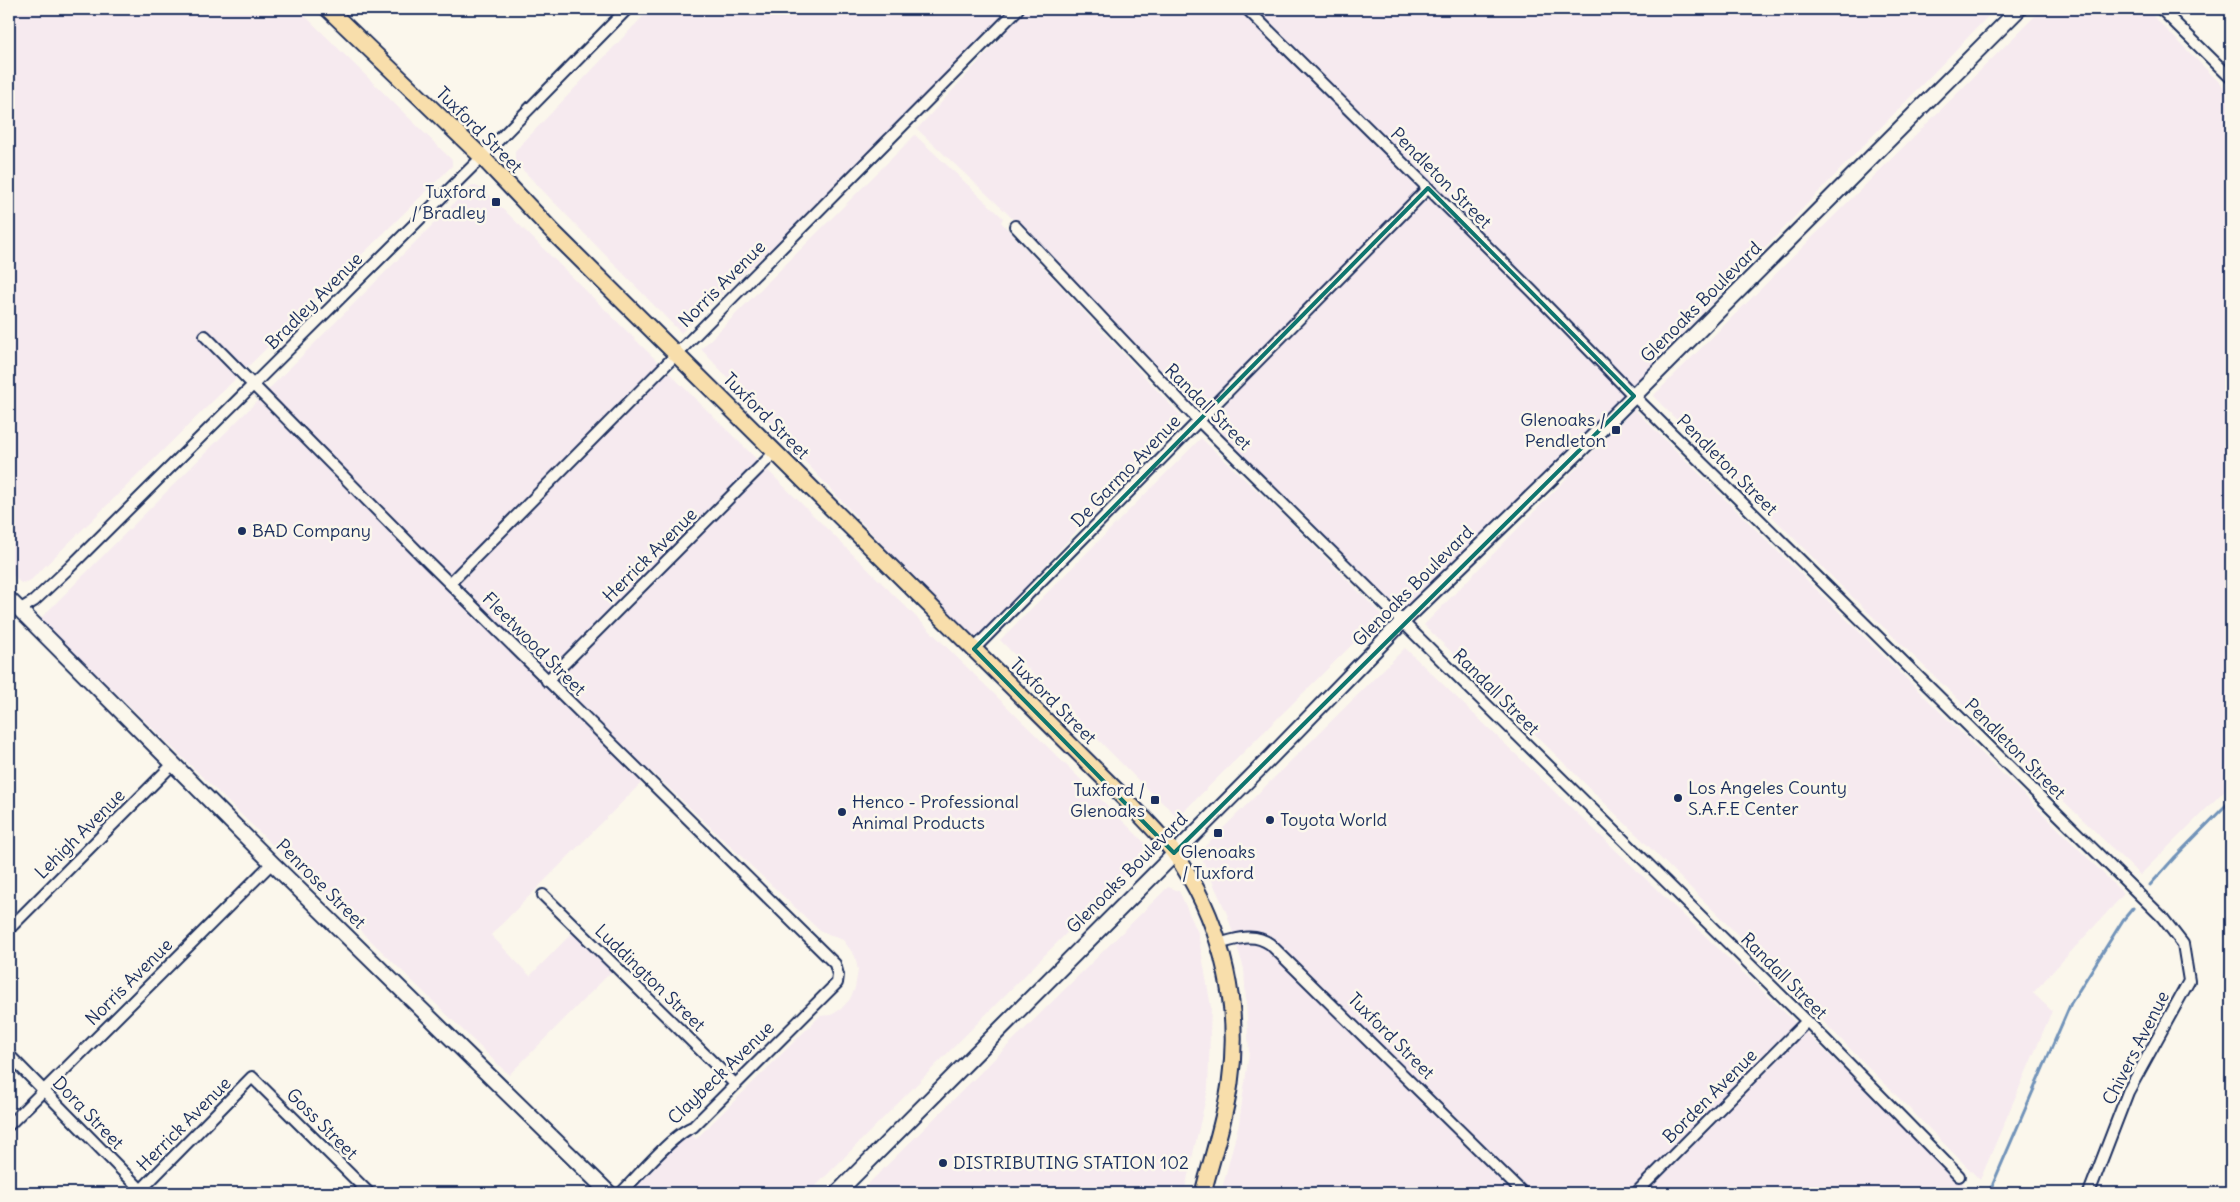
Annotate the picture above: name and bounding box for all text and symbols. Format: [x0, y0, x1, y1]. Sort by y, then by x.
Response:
street label: Tuxford Street [431, 81, 528, 178]
street label: Pendleton Street [1386, 122, 1497, 233]
place label: Tuxford / Bradley [411, 180, 486, 224]
marker: Tuxford / Bradley [490, 196, 502, 208]
street label: Norris Avenue [673, 235, 770, 332]
street label: Glenoaks Boulevard [1635, 236, 1766, 367]
street label: Bradley Avenue [260, 247, 367, 354]
street label: Randall Street [1160, 358, 1257, 455]
street label: Tuxford Street [718, 367, 815, 464]
place label: Glenoaks / Pendleton [1520, 408, 1606, 452]
street label: De Garmo Avenue [1066, 409, 1185, 532]
street label: Pendleton Street [1672, 409, 1783, 520]
marker: Glenoaks / Pendleton [1610, 424, 1622, 436]
street label: Herrick Avenue [598, 503, 702, 607]
place label: BAD Company [252, 519, 371, 542]
street label: Glenoaks Boulevard [1347, 520, 1478, 651]
marker: BAD Company [236, 525, 248, 537]
street label: Fleetwood Street [478, 587, 591, 700]
street label: Randall Street [1448, 643, 1545, 740]
street label: Tuxford Street [1005, 652, 1102, 749]
street label: Pendleton Street [1960, 693, 2071, 804]
place label: Los Angeles County S.A.F.E Center [1688, 776, 1847, 820]
place label: Tuxford / Glenoaks [1070, 778, 1145, 822]
street label: Lehigh Avenue [30, 784, 130, 884]
place label: Henco - Professional Animal Products [852, 790, 1019, 834]
marker: Los Angeles County S.A.F.E Center [1672, 792, 1684, 804]
marker: Tuxford / Glenoaks [1149, 794, 1161, 806]
marker: Henco - Professional Animal Products [836, 806, 848, 818]
street label: Glenoaks Boulevard [1061, 807, 1192, 938]
place label: Toyota World [1280, 808, 1387, 831]
marker: Toyota World [1264, 814, 1276, 826]
marker: Glenoaks / Tuxford [1212, 827, 1224, 839]
street label: Penrose Street [272, 834, 371, 933]
place label: Glenoaks / Tuxford [1181, 840, 1255, 884]
street label: Luddington Street [590, 919, 710, 1036]
street label: Randall Street [1736, 927, 1833, 1024]
street label: Norris Avenue [80, 933, 177, 1030]
street label: Tuxford Street [1343, 987, 1440, 1084]
street label: Chivers Avenue [2097, 987, 2174, 1109]
street label: Claybeck Avenue [663, 1016, 779, 1129]
street label: Borden Avenue [1658, 1044, 1762, 1148]
street label: Dora Street [48, 1071, 129, 1154]
street label: Herrick Avenue [132, 1072, 236, 1176]
street label: Goss Street [282, 1083, 363, 1164]
place label: DISTRIBUTING STATION 102 [953, 1151, 1189, 1174]
marker: DISTRIBUTING STATION 102 [937, 1157, 949, 1169]

